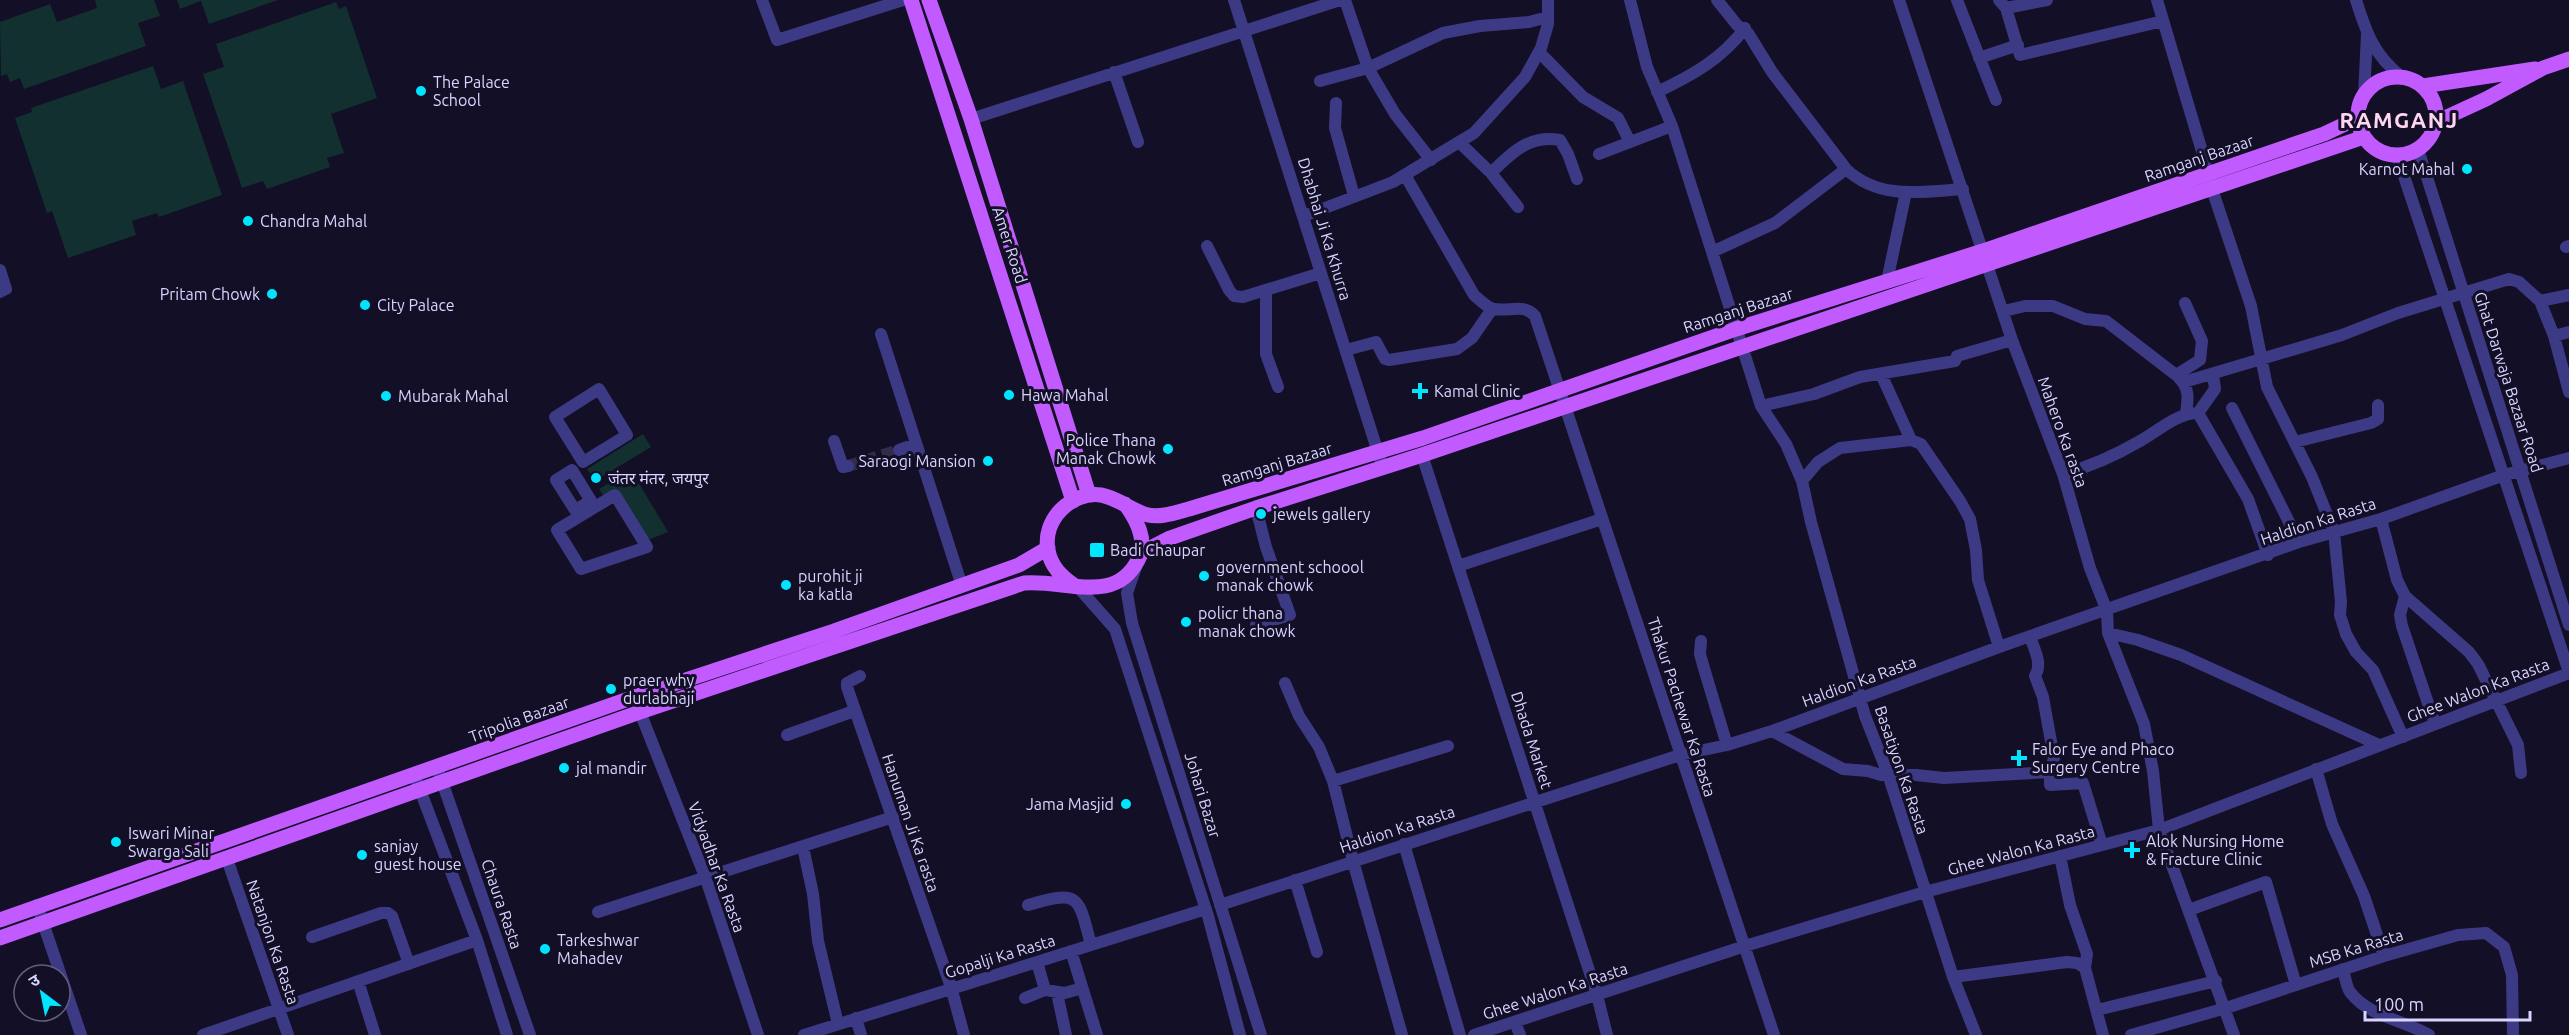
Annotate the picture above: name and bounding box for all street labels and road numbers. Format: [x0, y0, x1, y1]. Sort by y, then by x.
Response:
street label: Ramganj Bazaar [2142, 131, 2256, 185]
street label: Dhabhai Ji Ka Khurra [1295, 155, 1355, 303]
street label: Amer Road [989, 204, 1031, 286]
street label: Ramganj Bazaar [1681, 284, 1795, 336]
street label: Ghat Darwaja Bazaar Road [2471, 289, 2547, 475]
street label: Mahero Ka rasta [2035, 374, 2091, 490]
street label: Ramganj Bazaar [1220, 439, 1334, 489]
street label: Haldion Ka Rasta [2258, 494, 2378, 548]
street label: Thakur Pachewar Ka Rasta [1644, 615, 1720, 799]
street label: Haldion Ka Rasta [1799, 652, 1919, 710]
street label: Ghee Walon Ka Rasta [2404, 654, 2552, 726]
street label: Dhada Market [1508, 689, 1556, 791]
street label: Tripolia Bazaar [466, 693, 572, 745]
street label: Basatiyon Ka Rasta [1872, 703, 1932, 837]
street label: Johari Bazar [1181, 750, 1225, 840]
street label: Hanuman Ji Ka rasta [879, 751, 943, 895]
street label: Vidyadhar Ka Rasta [685, 799, 749, 935]
street label: Haldion Ka Rasta [1337, 802, 1457, 856]
street label: Ghee Walon Ka Rasta [1946, 822, 2096, 878]
street label: Chaura Rasta [478, 857, 526, 951]
street label: Natanjon Ka Rasta [243, 877, 303, 1007]
street label: MSB Ka Rasta [2307, 925, 2405, 971]
street label: Gopalji Ka Rasta [943, 931, 1057, 981]
street label: Ghee Walon Ka Rasta [1480, 959, 1630, 1023]

